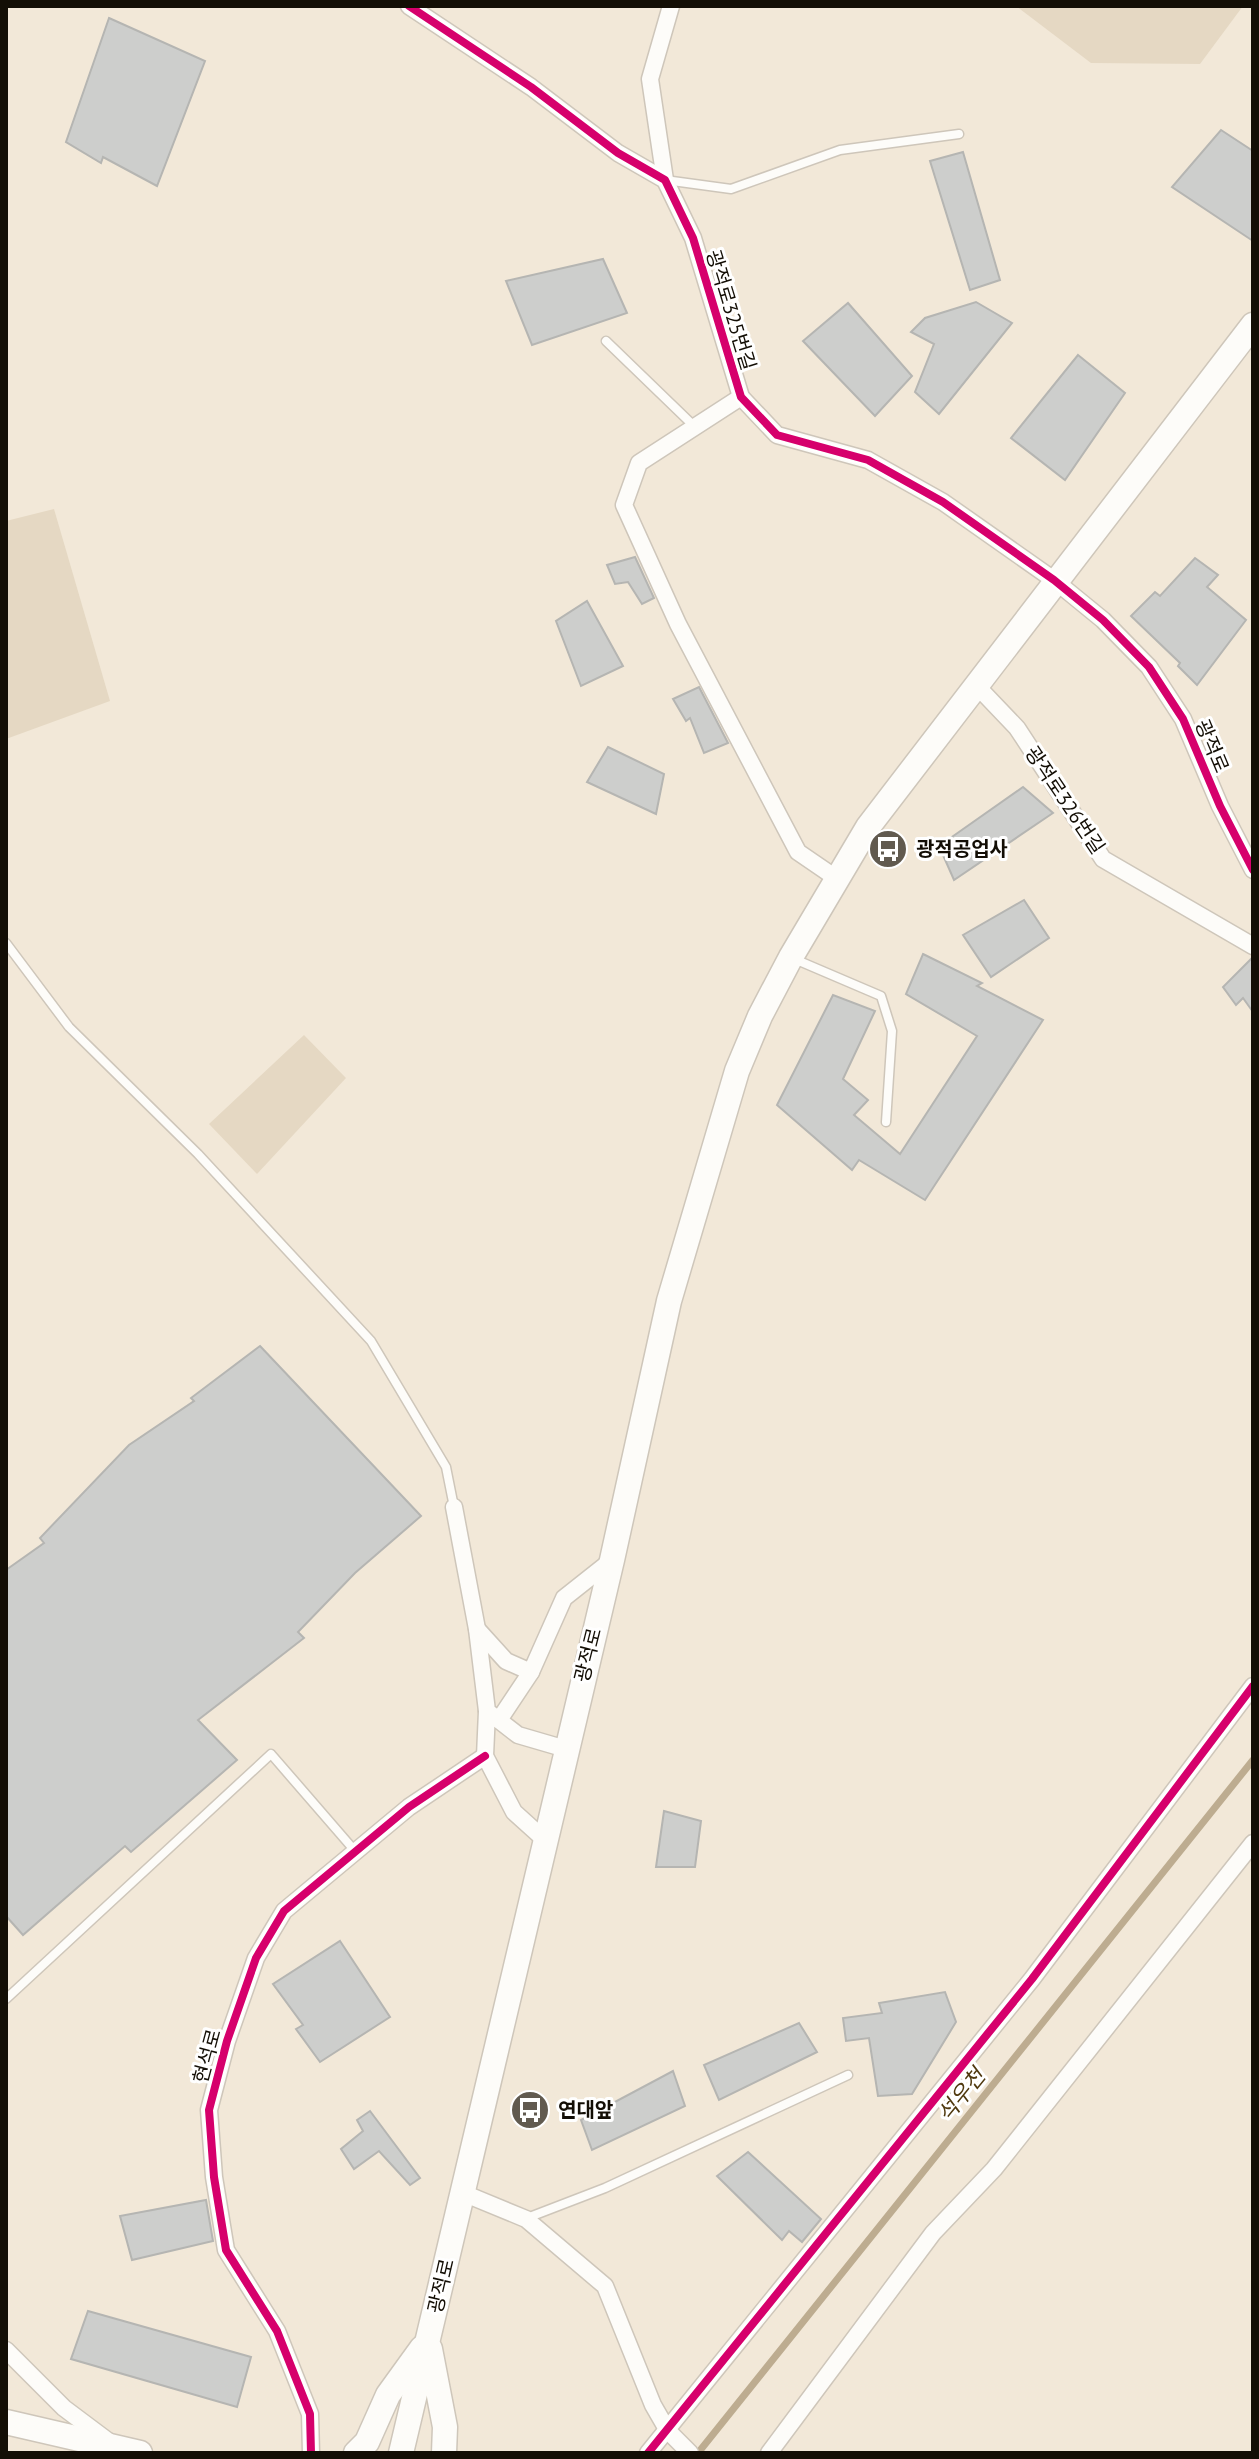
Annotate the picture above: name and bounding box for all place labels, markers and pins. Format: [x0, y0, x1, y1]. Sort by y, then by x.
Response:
bus stop icon: 광적공업사 [867, 828, 909, 870]
place label: 광적공업사 [916, 836, 1008, 862]
bus stop icon: 연대앞 [509, 2089, 551, 2131]
place label: 연대앞 [558, 2097, 614, 2123]

